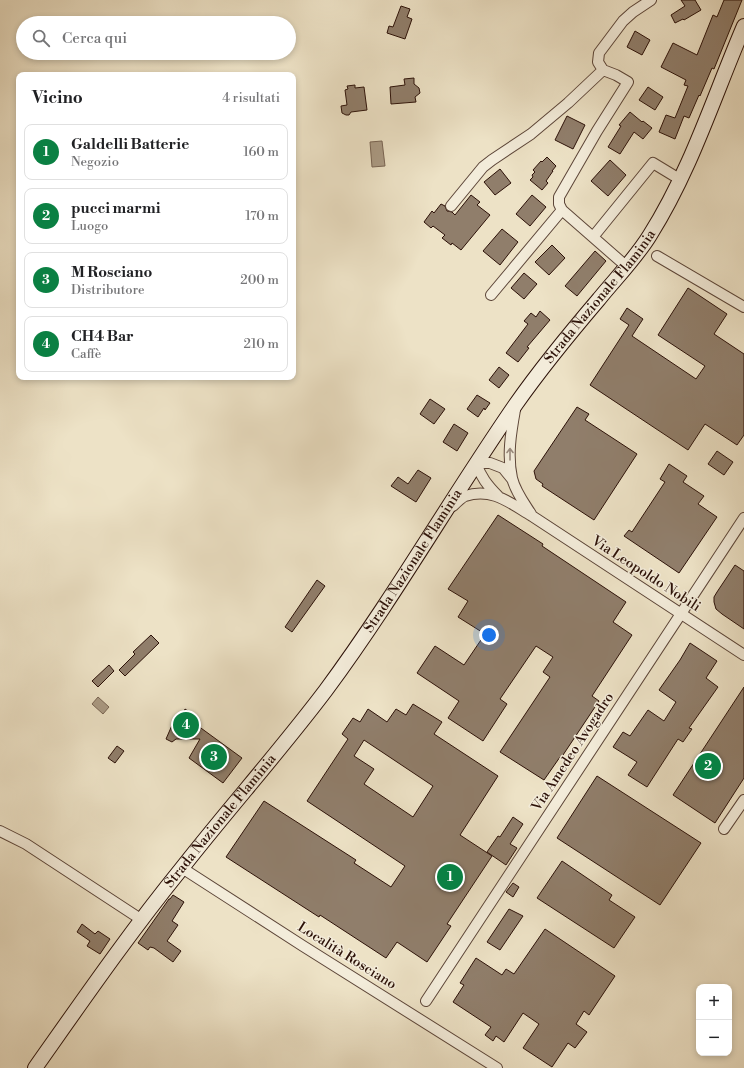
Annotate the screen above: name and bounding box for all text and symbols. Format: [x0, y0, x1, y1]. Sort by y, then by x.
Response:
search box [16, 16, 296, 60]
icon: search [30, 27, 52, 49]
text: Cerca qui [62, 29, 127, 48]
text: Vicino [32, 87, 83, 109]
text: 4 risultati [222, 90, 280, 106]
text: Galdelli Batterie [71, 135, 189, 154]
text: 1 [43, 144, 49, 160]
text: 160 m [243, 144, 279, 160]
text: Negozio [71, 154, 119, 170]
text: pucci marmi [71, 199, 161, 218]
text: 2 [42, 208, 50, 224]
text: 170 m [245, 208, 279, 224]
text: Luogo [71, 218, 108, 234]
street label: Strada Nazionale Flaminia [540, 226, 660, 367]
text: M Rosciano [71, 263, 152, 282]
text: 3 [42, 272, 50, 288]
text: 200 m [240, 272, 279, 288]
text: Distributore [71, 282, 145, 298]
text: CH4 Bar [71, 327, 134, 346]
text: 4 [42, 336, 50, 352]
text: 210 m [244, 336, 279, 352]
text: Caffè [71, 346, 101, 362]
one-way arrow [506, 448, 514, 461]
street label: Strada Nazionale Flaminia [360, 485, 467, 636]
street label: Via Leopoldo Nobili [587, 532, 704, 616]
your location [479, 625, 499, 645]
street label: Via Amedeo Avogadro [527, 689, 618, 816]
pin: 4 [173, 710, 199, 740]
pin: 3 [201, 742, 227, 772]
street label: Strada Nazionale Flaminia [161, 750, 281, 892]
pin: 2 [695, 751, 721, 781]
pin: 1 [437, 862, 463, 892]
street label: Località Rosciano [294, 918, 400, 994]
map controls [696, 984, 732, 1056]
button: + [696, 984, 732, 1020]
button: − [696, 1020, 732, 1056]

